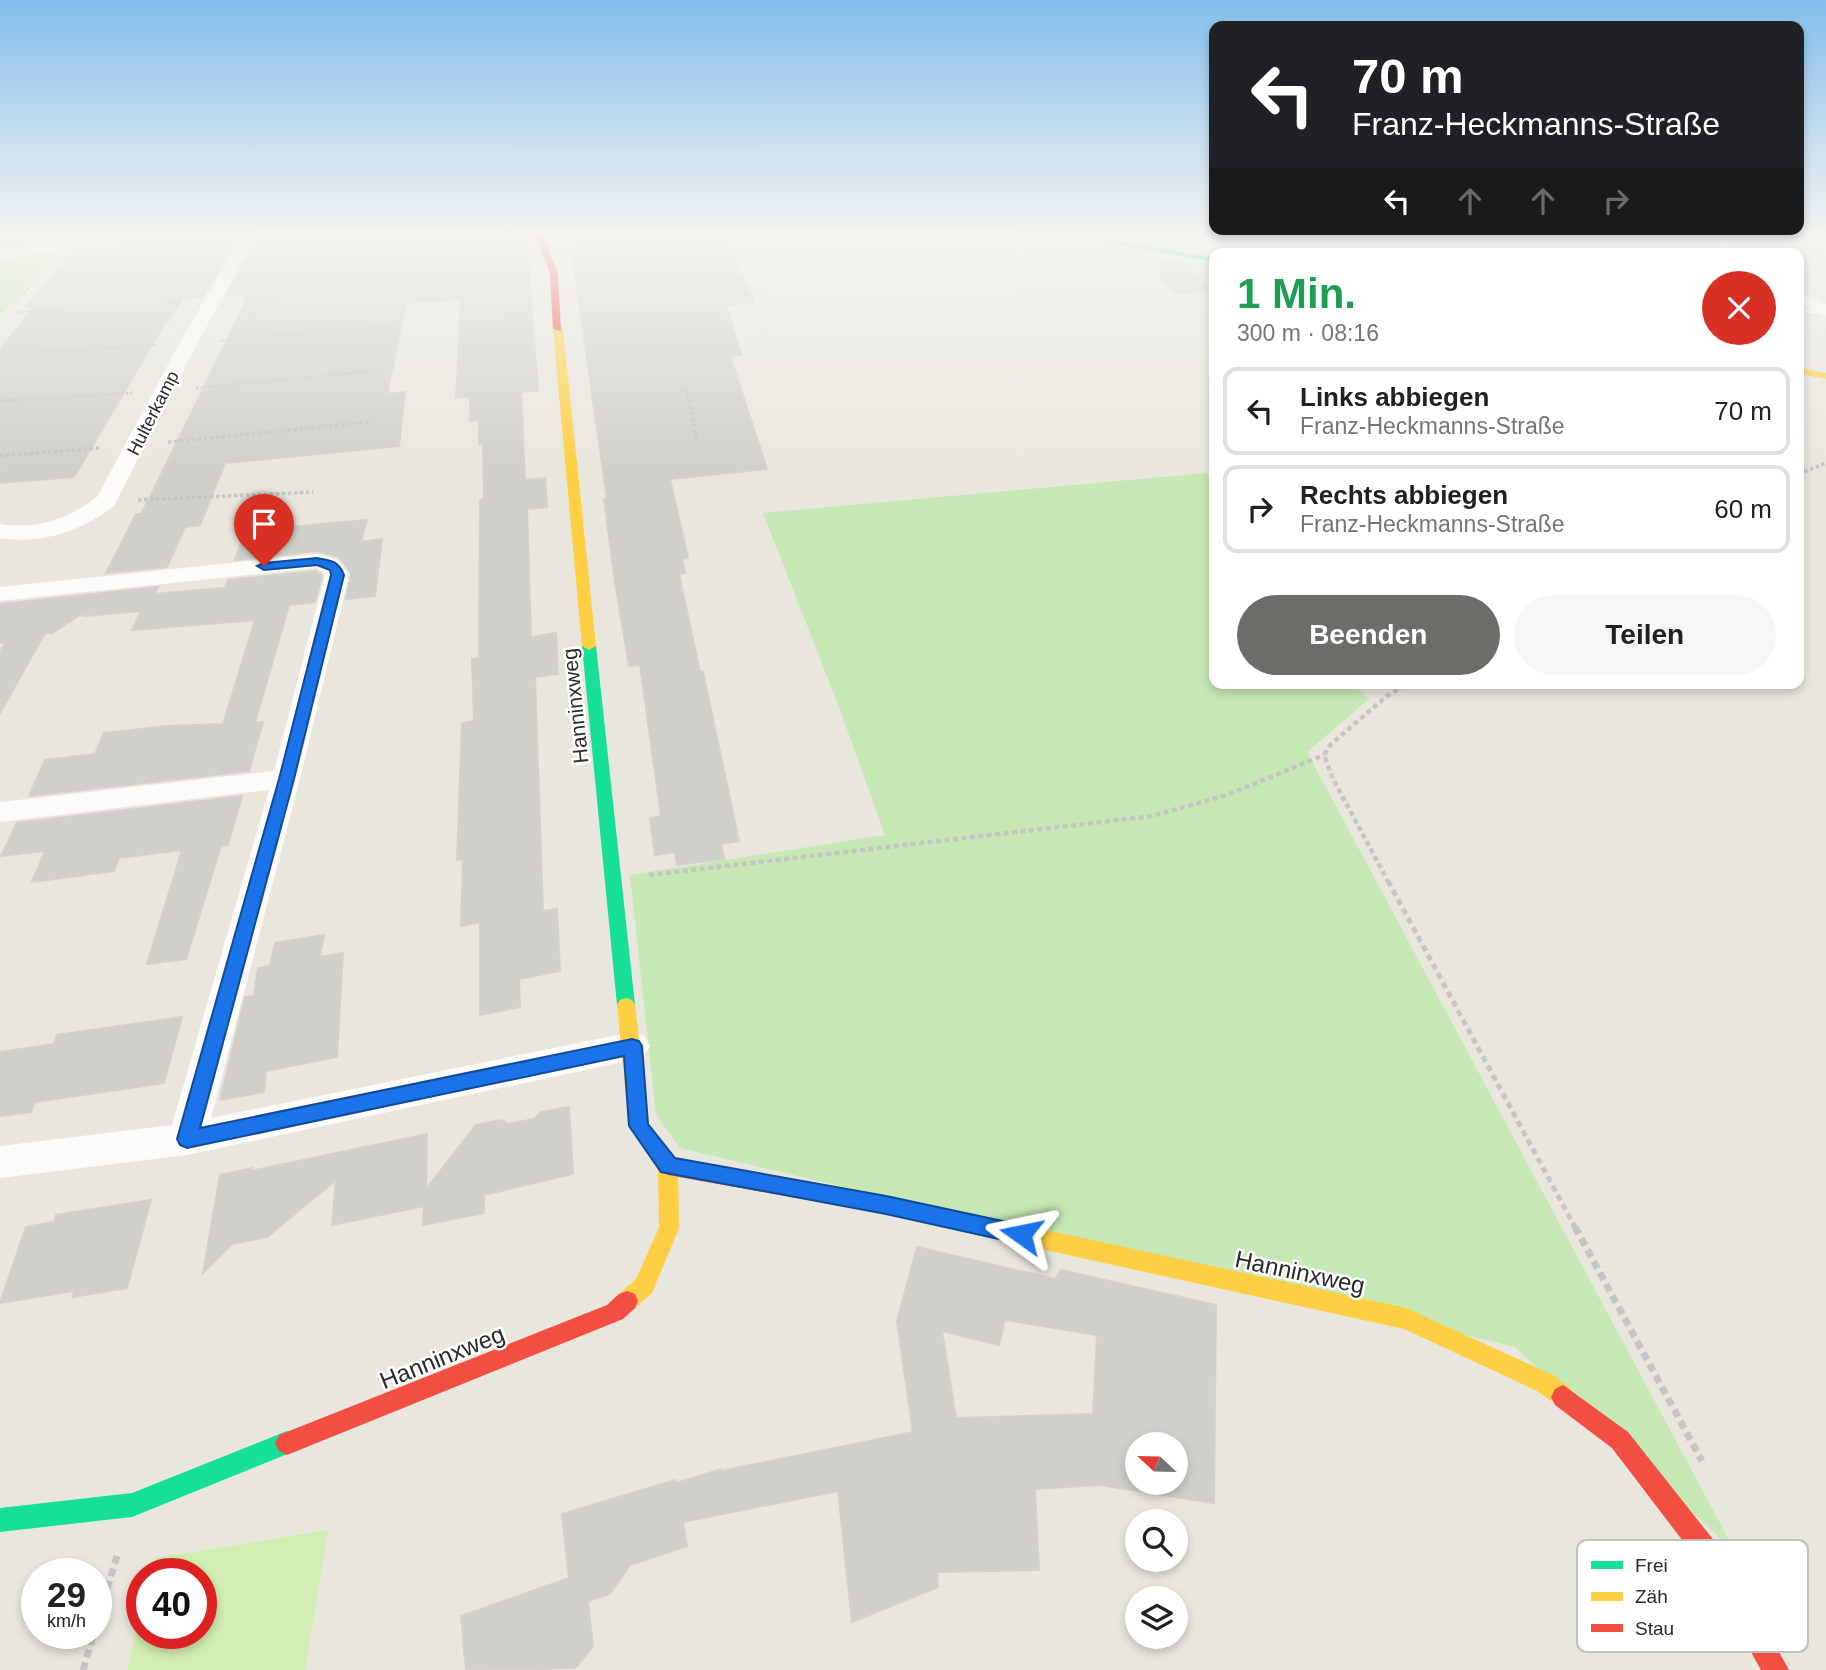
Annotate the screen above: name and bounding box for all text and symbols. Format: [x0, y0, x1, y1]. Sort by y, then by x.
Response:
icon: left [1237, 49, 1328, 140]
text: 70 m [1352, 49, 1464, 103]
text: Franz-Heckmanns-Straße [1352, 106, 1720, 142]
icon: left [1378, 182, 1416, 220]
icon: ahead [1451, 182, 1489, 220]
icon: ahead [1524, 182, 1562, 220]
icon: right [1597, 182, 1635, 220]
text: 1 Min. [1237, 270, 1356, 317]
button: close [1702, 271, 1776, 345]
text: 300 m · 08:16 [1237, 320, 1379, 346]
street label: Hulterkamp [123, 367, 183, 459]
text: Links abbiegen [1300, 382, 1489, 412]
icon: left [1241, 392, 1279, 430]
text: 70 m [1714, 396, 1772, 426]
text: Franz-Heckmanns-Straße [1300, 413, 1565, 439]
text: Rechts abbiegen [1300, 480, 1508, 510]
icon: right [1241, 490, 1279, 528]
pin [234, 494, 294, 566]
text: 60 m [1714, 494, 1772, 524]
icon: arrive [245, 505, 283, 543]
text: Franz-Heckmanns-Straße [1300, 511, 1565, 537]
button: Beenden [1237, 595, 1500, 675]
button: Teilen [1514, 595, 1776, 675]
street label: Hanninxweg [558, 647, 592, 765]
position arrow [984, 1197, 1058, 1271]
street label: Hanninxweg [1233, 1245, 1367, 1299]
street label: Hanninxweg [376, 1320, 508, 1394]
north arrow [1125, 1432, 1188, 1494]
map controls [1125, 1432, 1188, 1649]
button: search [1125, 1509, 1188, 1572]
legend [1577, 1540, 1808, 1652]
text: Frei [1635, 1555, 1668, 1576]
speed limit sign: 40 [126, 1558, 217, 1649]
text: 29 [47, 1575, 86, 1614]
button: layers [1125, 1586, 1188, 1649]
text: Zäh [1635, 1586, 1668, 1607]
text: km/h [47, 1611, 86, 1631]
text: Stau [1635, 1618, 1674, 1639]

